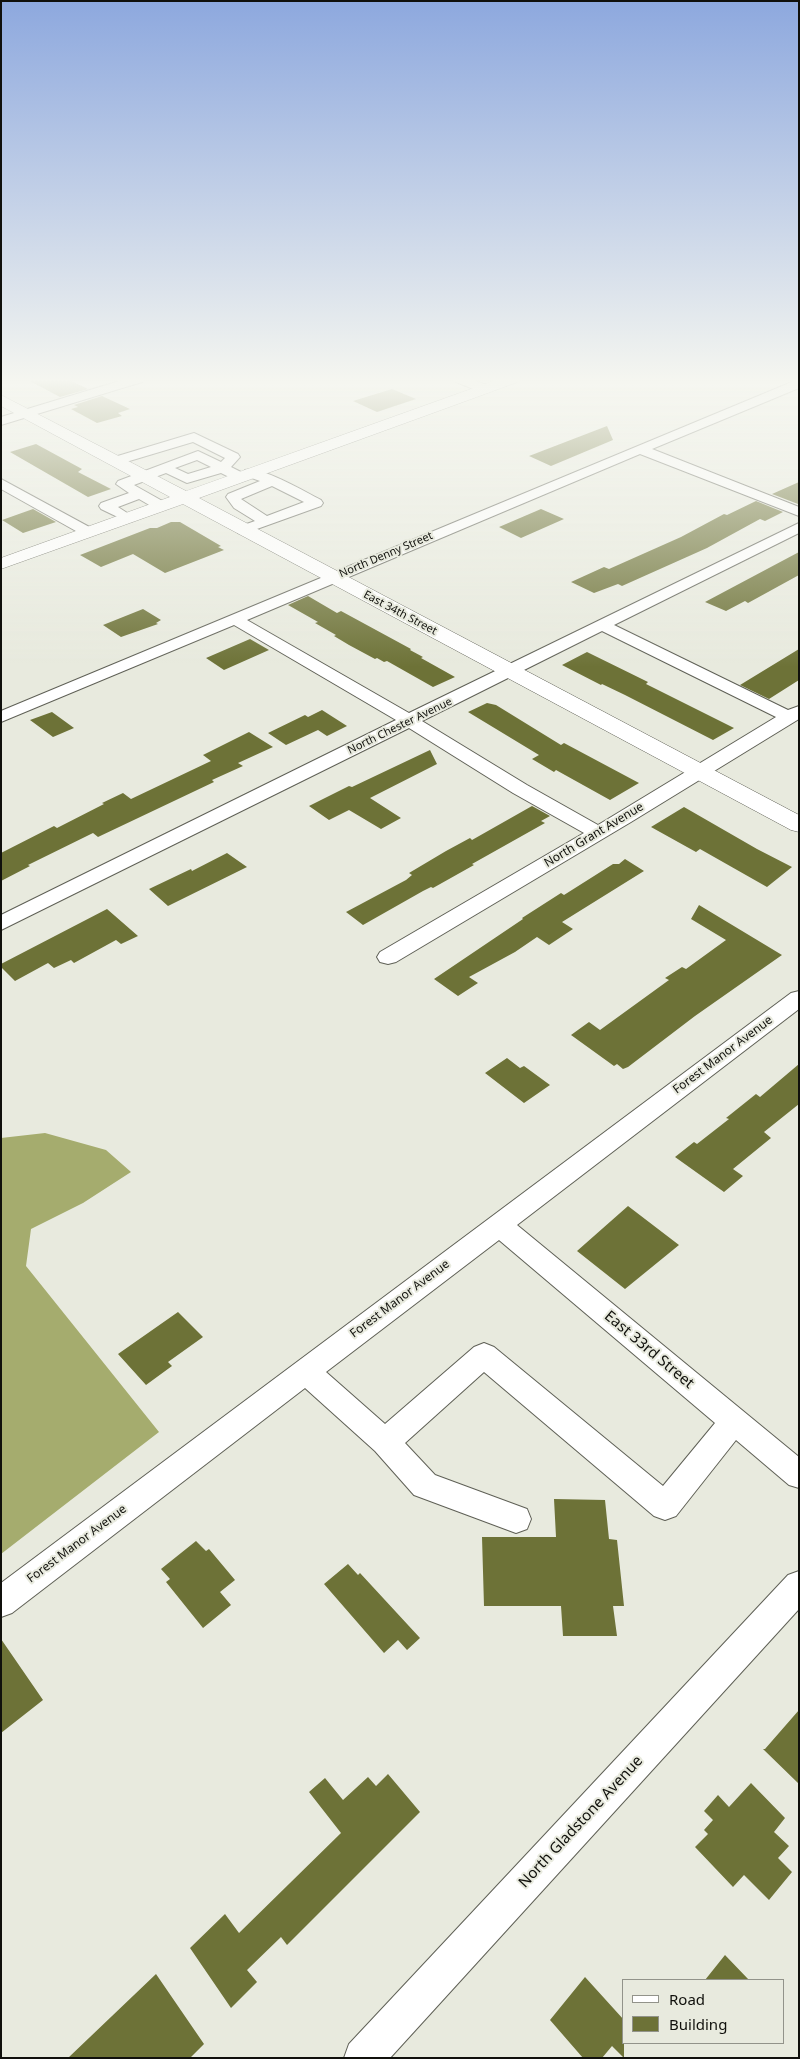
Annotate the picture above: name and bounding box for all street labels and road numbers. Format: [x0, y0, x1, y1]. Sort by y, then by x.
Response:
street label: North Denny Street [337, 529, 435, 581]
street label: East 34th Street [361, 588, 439, 638]
street label: North Chester Avenue [346, 695, 454, 757]
street label: North Grant Avenue [542, 800, 646, 870]
street label: Forest Manor Avenue [670, 1013, 776, 1097]
street label: Forest Manor Avenue [347, 1257, 453, 1341]
street label: East 33rd Street [601, 1307, 697, 1393]
street label: Forest Manor Avenue [24, 1502, 130, 1586]
street label: North Gladstone Avenue [515, 1752, 647, 1892]

